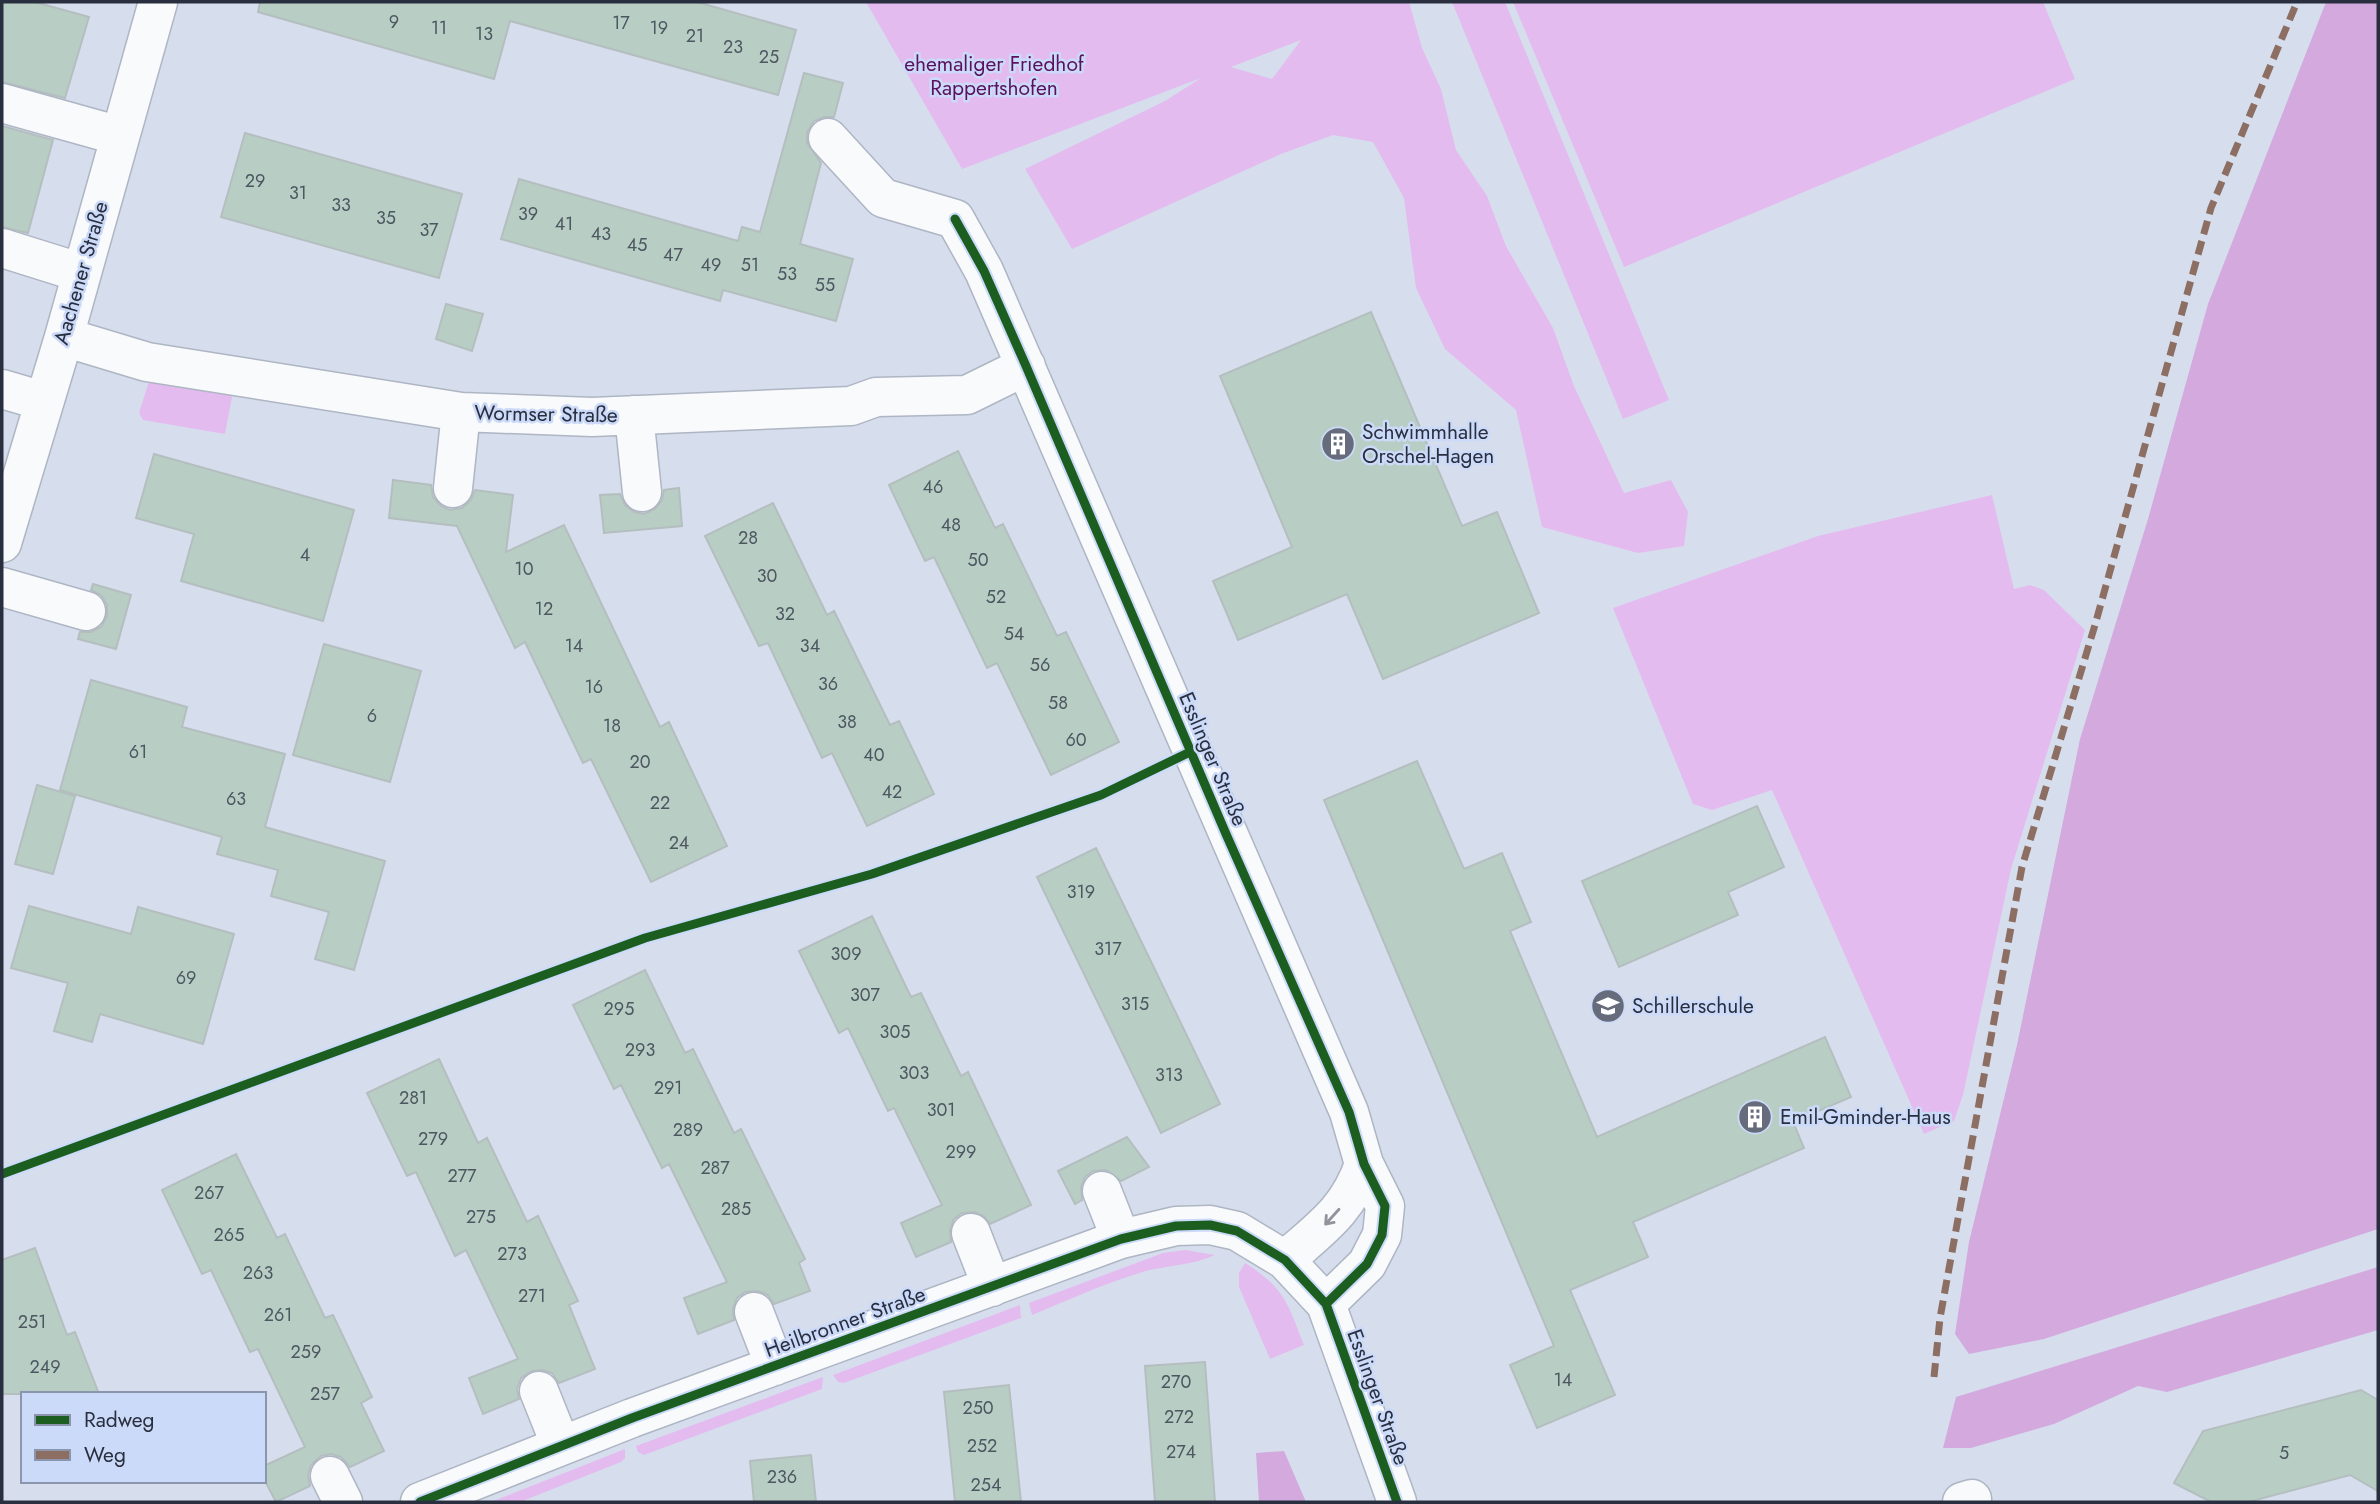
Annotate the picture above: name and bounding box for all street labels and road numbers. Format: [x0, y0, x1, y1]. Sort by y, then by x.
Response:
street label: Aachener Straße [46, 198, 116, 348]
street label: Wormser Straße [474, 398, 618, 430]
street label: Esslinger Straße [1171, 687, 1255, 831]
street label: Heilbronner Straße [760, 1279, 930, 1365]
street label: Esslinger Straße [1340, 1325, 1417, 1469]

